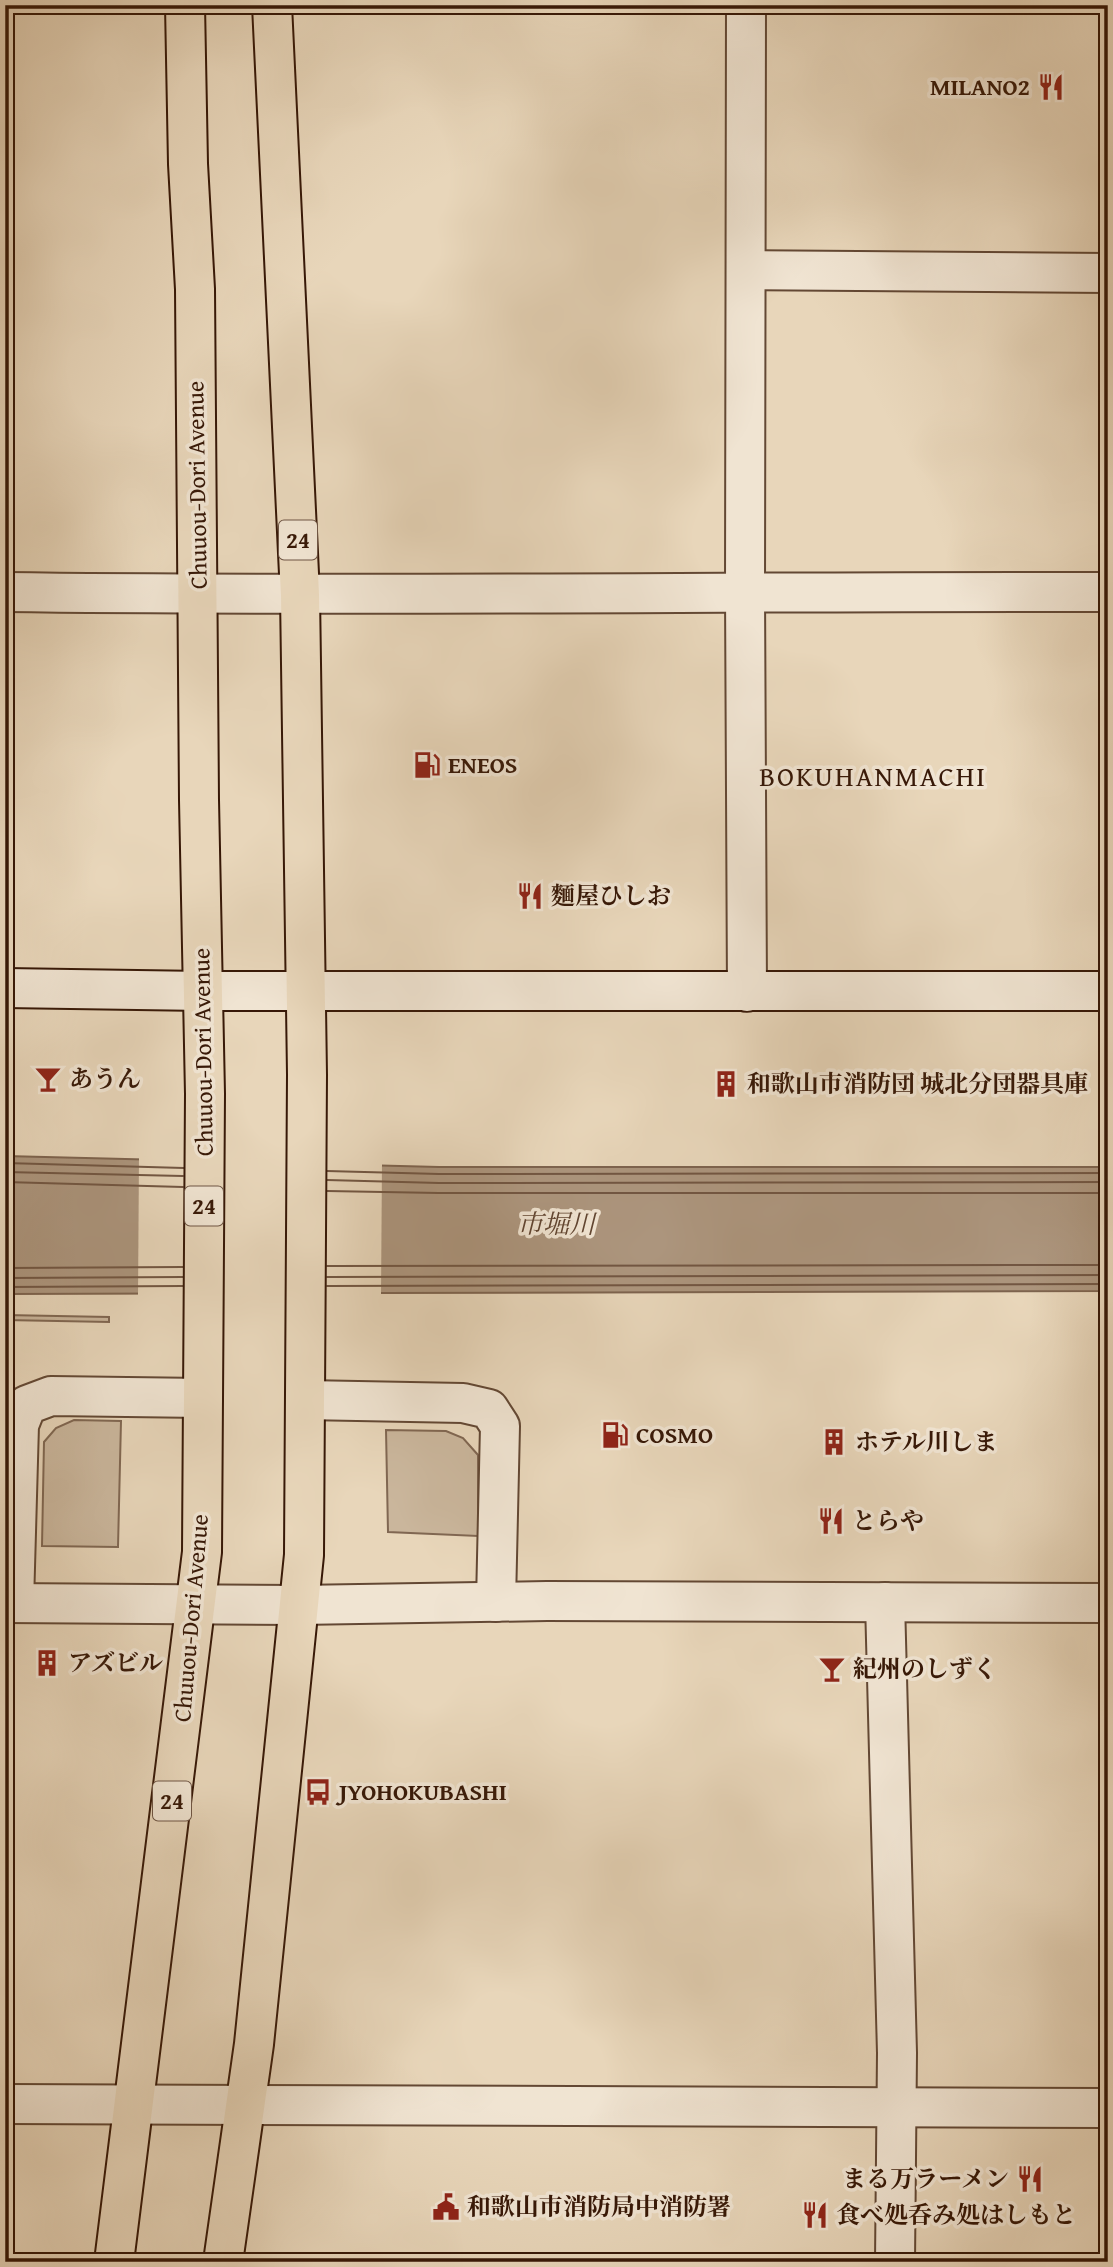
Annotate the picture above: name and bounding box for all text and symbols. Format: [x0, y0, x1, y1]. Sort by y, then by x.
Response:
place label: MILANO2 [930, 69, 1030, 104]
restaurant icon: MILANO2 [1036, 72, 1066, 102]
street label: Chuuou-Dori Avenue [177, 380, 216, 590]
road number: 24 [279, 520, 317, 560]
place label: ENEOS [448, 747, 517, 782]
fuel station icon: ENEOS [412, 750, 442, 780]
district label: BOKUHANMACHI [759, 755, 987, 796]
place label: 麵屋ひしお [551, 878, 671, 913]
restaurant icon: 麵屋ひしお [515, 881, 545, 911]
street label: Chuuou-Dori Avenue [183, 947, 222, 1157]
place label: あうん [69, 1061, 141, 1096]
bar icon: あうん [33, 1064, 63, 1094]
place label: 和歌山市消防団 城北分団器具庫 [747, 1066, 1088, 1101]
building icon: 和歌山市消防団 城北分団器具庫 [711, 1069, 741, 1099]
road number: 24 [185, 1186, 223, 1226]
water label: 市堀川 [517, 1204, 598, 1243]
place label: COSMO [636, 1417, 713, 1452]
fuel station icon: COSMO [600, 1420, 630, 1450]
place label: ホテル川しま [855, 1424, 998, 1459]
building icon: ホテル川しま [819, 1427, 849, 1457]
place label: とらや [852, 1503, 924, 1538]
restaurant icon: とらや [816, 1506, 846, 1536]
street label: Chuuou-Dori Avenue [164, 1513, 217, 1723]
place label: アズビル [68, 1645, 163, 1680]
building icon: アズビル [32, 1648, 62, 1678]
place label: 紀州のしずく [853, 1651, 997, 1686]
bar icon: 紀州のしずく [817, 1654, 847, 1684]
place label: JYOHOKUBASHI [335, 1774, 507, 1809]
bus stop icon: JYOHOKUBASHI [303, 1777, 333, 1807]
road number: 24 [153, 1782, 191, 1820]
place label: まる万ラーメン [842, 2161, 1009, 2196]
restaurant icon: まる万ラーメン [1015, 2164, 1045, 2194]
place label: 和歌山市消防局中消防署 [467, 2189, 731, 2224]
public building icon: 和歌山市消防局中消防署 [431, 2192, 461, 2222]
place label: 食べ処呑み処はしもと [836, 2197, 1076, 2232]
restaurant icon: 食べ処呑み処はしもと [800, 2200, 830, 2230]

